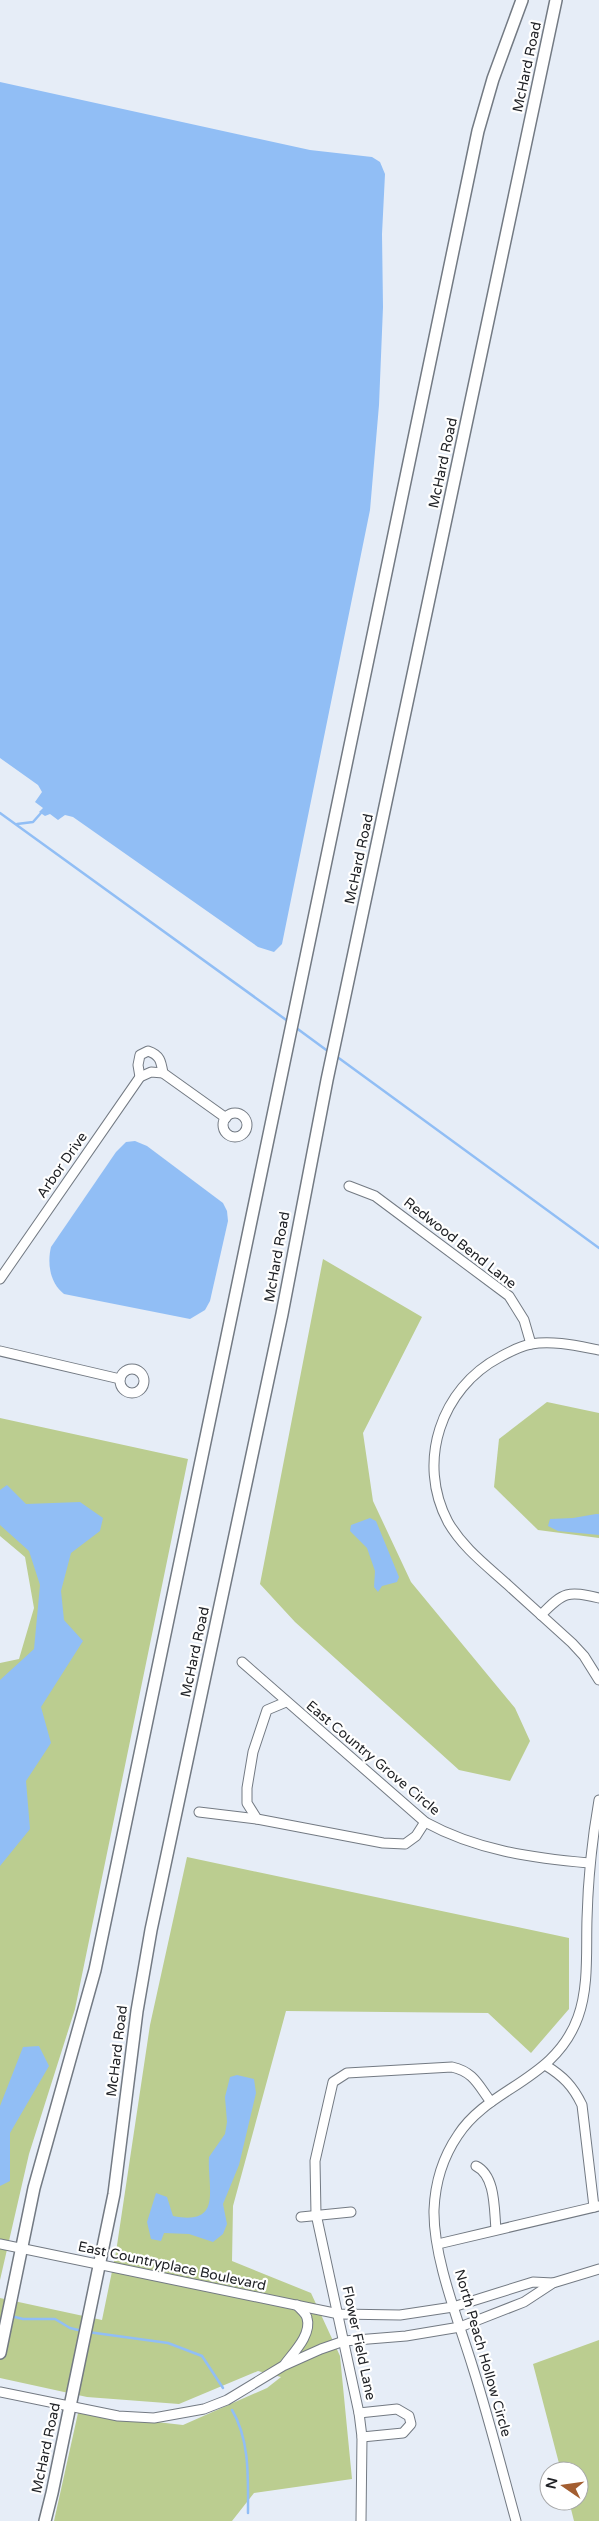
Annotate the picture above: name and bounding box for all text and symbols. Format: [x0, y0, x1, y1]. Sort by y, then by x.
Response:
street label: McHard Road [509, 20, 545, 114]
street label: McHard Road [425, 416, 461, 510]
street label: McHard Road [341, 812, 377, 906]
street label: Arbor Drive [33, 1129, 91, 1201]
street label: Redwood Bend Lane [400, 1194, 520, 1292]
street label: McHard Road [261, 1210, 293, 1304]
street label: McHard Road [177, 1605, 213, 1699]
street label: East Country Grove Circle [303, 1697, 443, 1819]
street label: McHard Road [103, 2004, 131, 2098]
street label: East Countryplace Boulevard [76, 2238, 268, 2294]
street label: North Peach Hollow Circle [451, 2267, 515, 2439]
street label: Flower Field Lane [339, 2284, 379, 2402]
street label: McHard Road [28, 2401, 64, 2495]
north arrow [539, 2461, 589, 2511]
text: N [542, 2476, 561, 2491]

